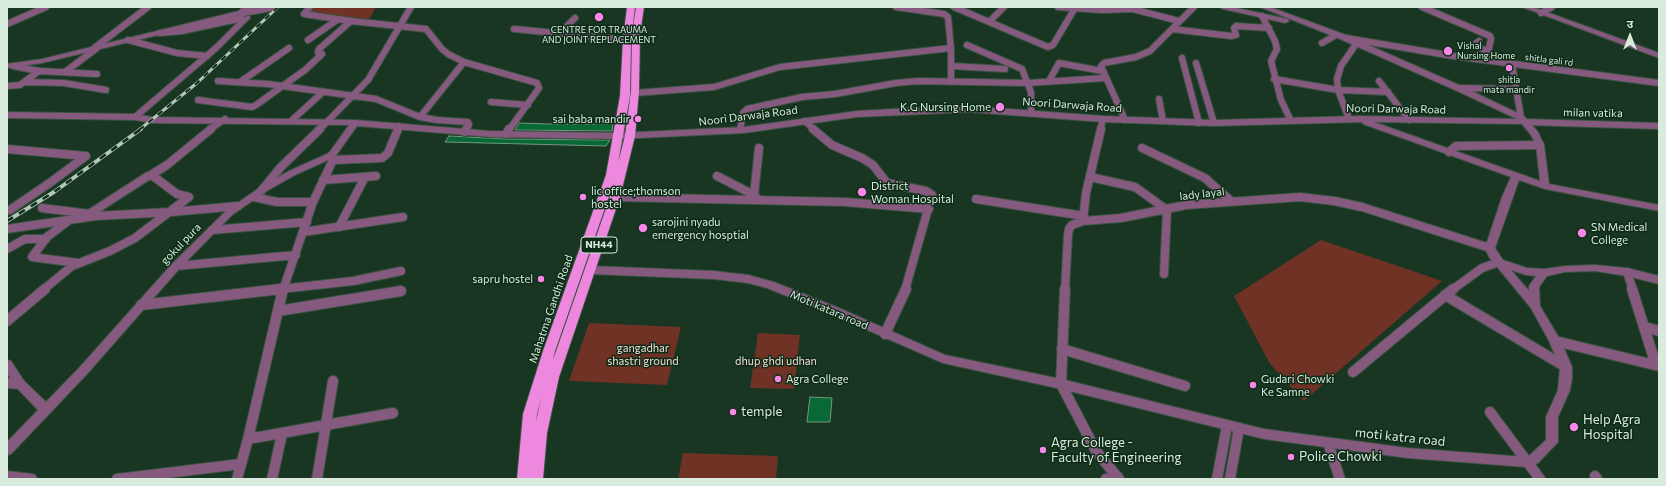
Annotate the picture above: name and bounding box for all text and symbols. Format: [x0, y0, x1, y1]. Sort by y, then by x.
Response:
marker: CENTRE FOR TRAUMA AND JOINT REPLACEMENT [593, 11, 605, 23]
north arrow [1610, 16, 1650, 56]
text: उ [1627, 17, 1633, 30]
place label: CENTRE FOR TRAUMA AND JOINT REPLACEMENT [542, 25, 656, 46]
place label: Vishal Nursing Home [1457, 41, 1515, 62]
marker: Vishal Nursing Home [1442, 45, 1454, 57]
street label: shitla gali rd [1524, 52, 1574, 68]
marker: shitla mata mandir [1504, 63, 1514, 73]
place label: shitla mata mandir [1483, 75, 1535, 96]
street label: Noori Darwaja Road [1022, 95, 1122, 115]
place label: K.G Nursing Home [900, 100, 991, 114]
marker: K.G Nursing Home [994, 101, 1006, 113]
street label: Noori Darwaja Road [1346, 102, 1446, 116]
street label: Noori Darwaja Road [698, 103, 798, 129]
street label: milan vatika [1563, 106, 1623, 120]
place label: sai baba mandir [552, 112, 630, 126]
marker: sai baba mandir [633, 114, 643, 124]
place label: District Woman Hospital [871, 179, 954, 205]
place label: lic office;thomson hostel [591, 184, 681, 210]
street label: lady layal [1179, 185, 1225, 203]
marker: District Woman Hospital [856, 186, 868, 198]
marker: lic office;thomson hostel [578, 192, 588, 202]
place label: sarojini nyadu emergency hosptial [652, 215, 749, 241]
place label: SN Medical College [1591, 220, 1647, 246]
street label: gokul pura [158, 221, 204, 267]
marker: sarojini nyadu emergency hosptial [637, 222, 649, 234]
marker: SN Medical College [1576, 227, 1588, 239]
road number: NH44 [581, 237, 617, 253]
street label: Mahatma Gandhi Road [526, 253, 576, 365]
place label: sapru hostel [472, 272, 533, 286]
marker: sapru hostel [536, 274, 546, 284]
street label: Moti katara road [788, 288, 870, 332]
park label: gangadhar shastri ground [607, 341, 679, 367]
park label: dhup ghdi udhan [735, 354, 817, 368]
place label: Agra College [786, 372, 849, 386]
place label: Gudari Chowki Ke Samne [1261, 372, 1334, 398]
marker: Agra College [773, 374, 783, 384]
marker: Gudari Chowki Ke Samne [1248, 380, 1258, 390]
place label: temple [741, 404, 782, 420]
marker: temple [728, 407, 738, 417]
place label: Help Agra Hospital [1583, 412, 1641, 443]
marker: Help Agra Hospital [1568, 421, 1580, 433]
street label: moti katra road [1354, 424, 1446, 450]
place label: Agra College - Faculty of Engineering [1051, 435, 1182, 466]
marker: Agra College - Faculty of Engineering [1038, 445, 1048, 455]
place label: Police Chowki [1299, 449, 1382, 465]
marker: Police Chowki [1286, 452, 1296, 462]

